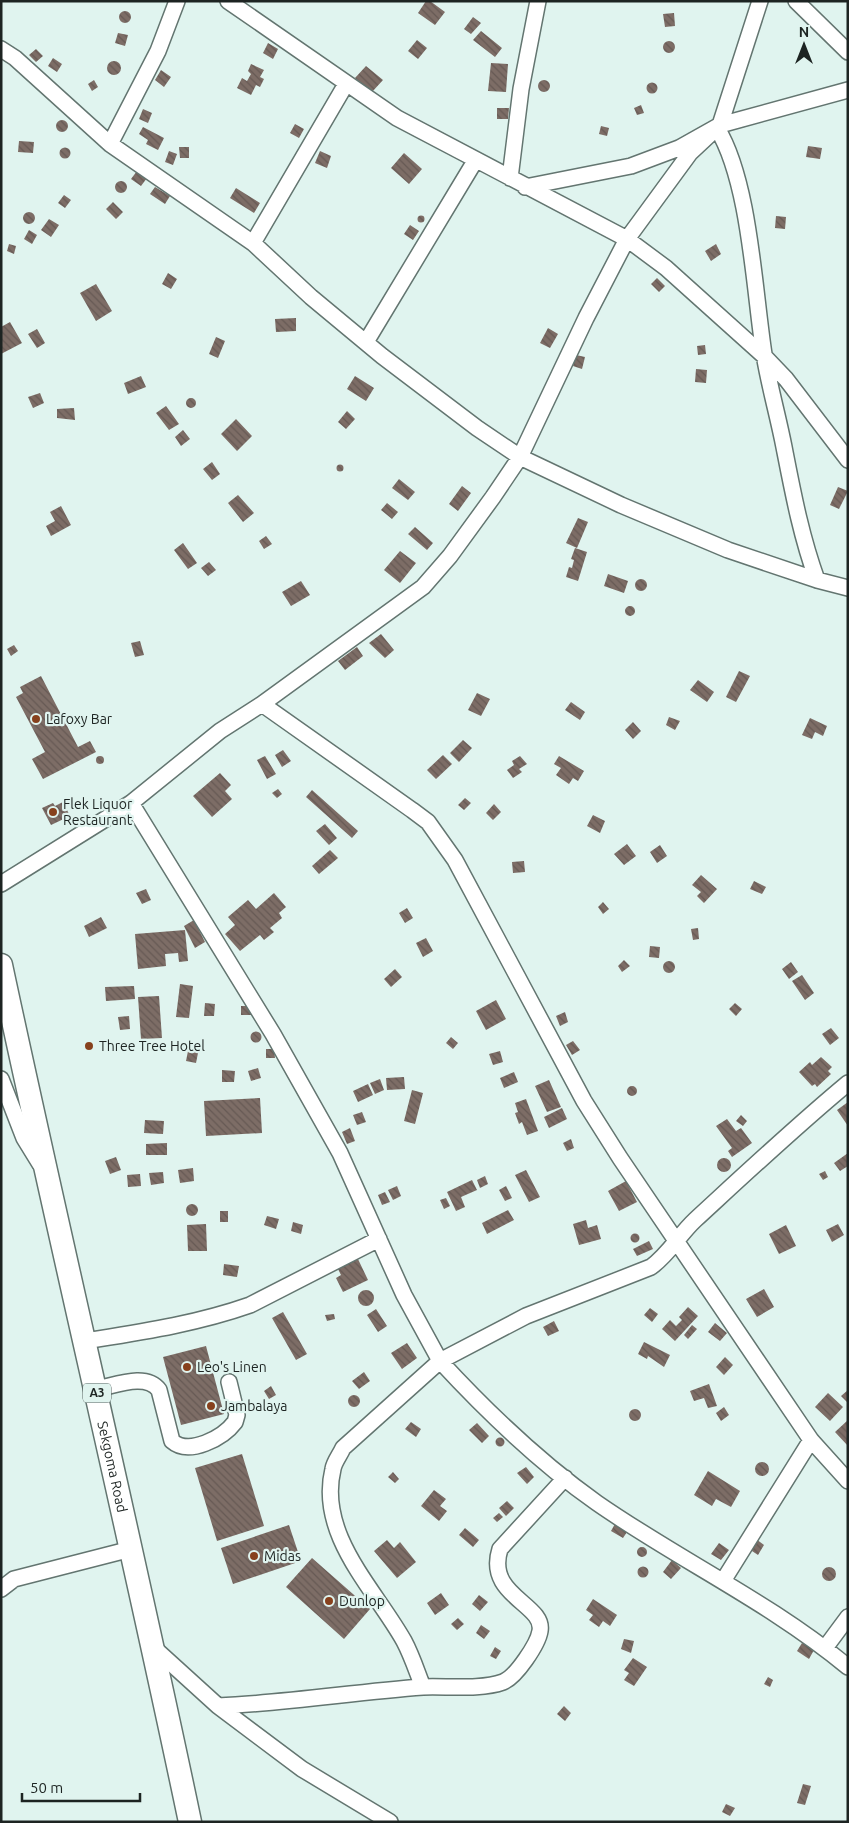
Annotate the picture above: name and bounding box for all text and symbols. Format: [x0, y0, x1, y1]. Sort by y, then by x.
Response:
north arrow [779, 20, 829, 70]
text: N [799, 24, 809, 40]
place label: Lafoxy Bar [46, 711, 113, 727]
marker: Lafoxy Bar [30, 713, 42, 725]
place label: Flek Liquor Restaurant [63, 796, 133, 828]
marker: Flek Liquor Restaurant [47, 806, 59, 818]
place label: Three Tree Hotel [99, 1038, 205, 1054]
marker: Three Tree Hotel [83, 1040, 95, 1052]
place label: Leo's Linen [197, 1359, 267, 1375]
marker: Leo's Linen [181, 1361, 193, 1373]
road number: A3 [83, 1384, 111, 1402]
place label: Jambalaya [221, 1398, 287, 1414]
marker: Jambalaya [205, 1400, 217, 1412]
street label: Sekgoma Road [94, 1420, 130, 1514]
place label: Midas [264, 1548, 301, 1564]
marker: Midas [248, 1550, 260, 1562]
place label: Dunlop [339, 1593, 385, 1609]
marker: Dunlop [323, 1595, 335, 1607]
scale bar [22, 1770, 140, 1802]
text: 50 m [30, 1779, 63, 1796]

